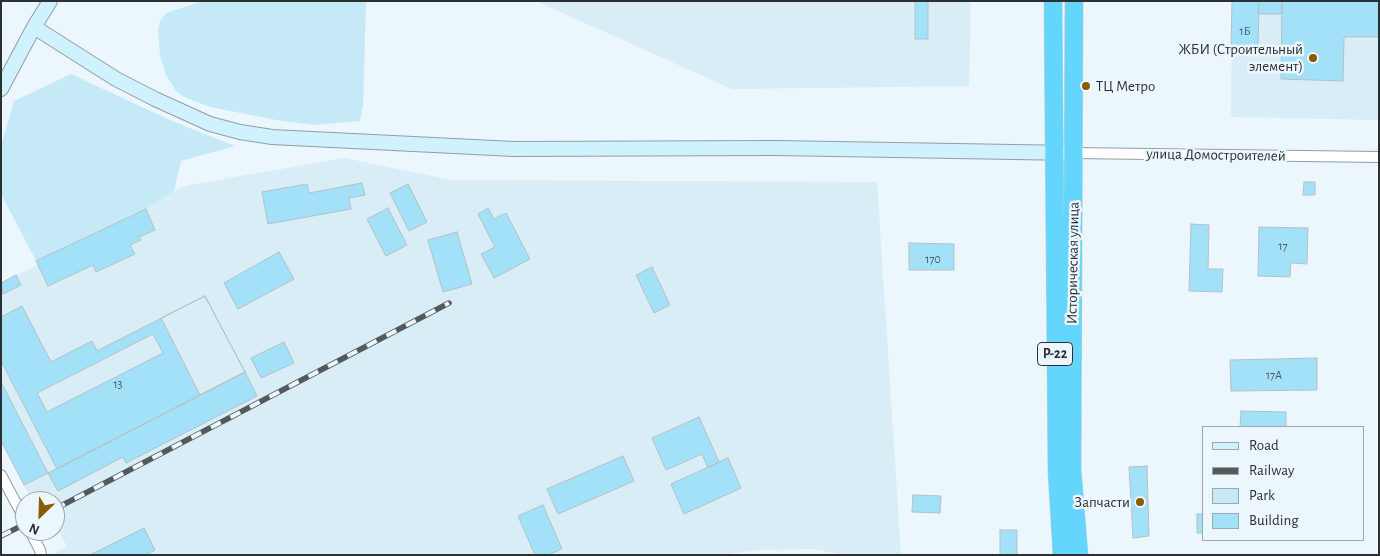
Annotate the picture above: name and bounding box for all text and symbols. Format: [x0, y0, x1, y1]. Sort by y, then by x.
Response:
house number: 1Б [1240, 24, 1250, 38]
place label: ЖБИ (Строительный элемент) [1178, 40, 1303, 75]
marker: ЖБИ (Строительный элемент) [1307, 52, 1319, 64]
place label: ТЦ Метро [1096, 77, 1155, 95]
marker: ТЦ Метро [1080, 80, 1092, 92]
street label: улица Домостроителей [1146, 145, 1286, 165]
street label: Историческая улица [1063, 202, 1083, 324]
house number: 17 [1278, 239, 1288, 253]
house number: 170 [925, 252, 941, 266]
road number: Р-22 [1038, 342, 1072, 366]
house number: 17А [1266, 368, 1282, 382]
house number: 13 [113, 377, 123, 391]
legend [1202, 426, 1365, 541]
text: Road [1249, 438, 1279, 453]
text: Railway [1249, 463, 1294, 478]
text: Park [1249, 488, 1275, 503]
north arrow [15, 491, 65, 541]
place label: Запчасти [1075, 493, 1130, 511]
marker: Запчасти [1134, 496, 1146, 508]
text: Building [1249, 513, 1299, 528]
text: N [27, 520, 42, 537]

